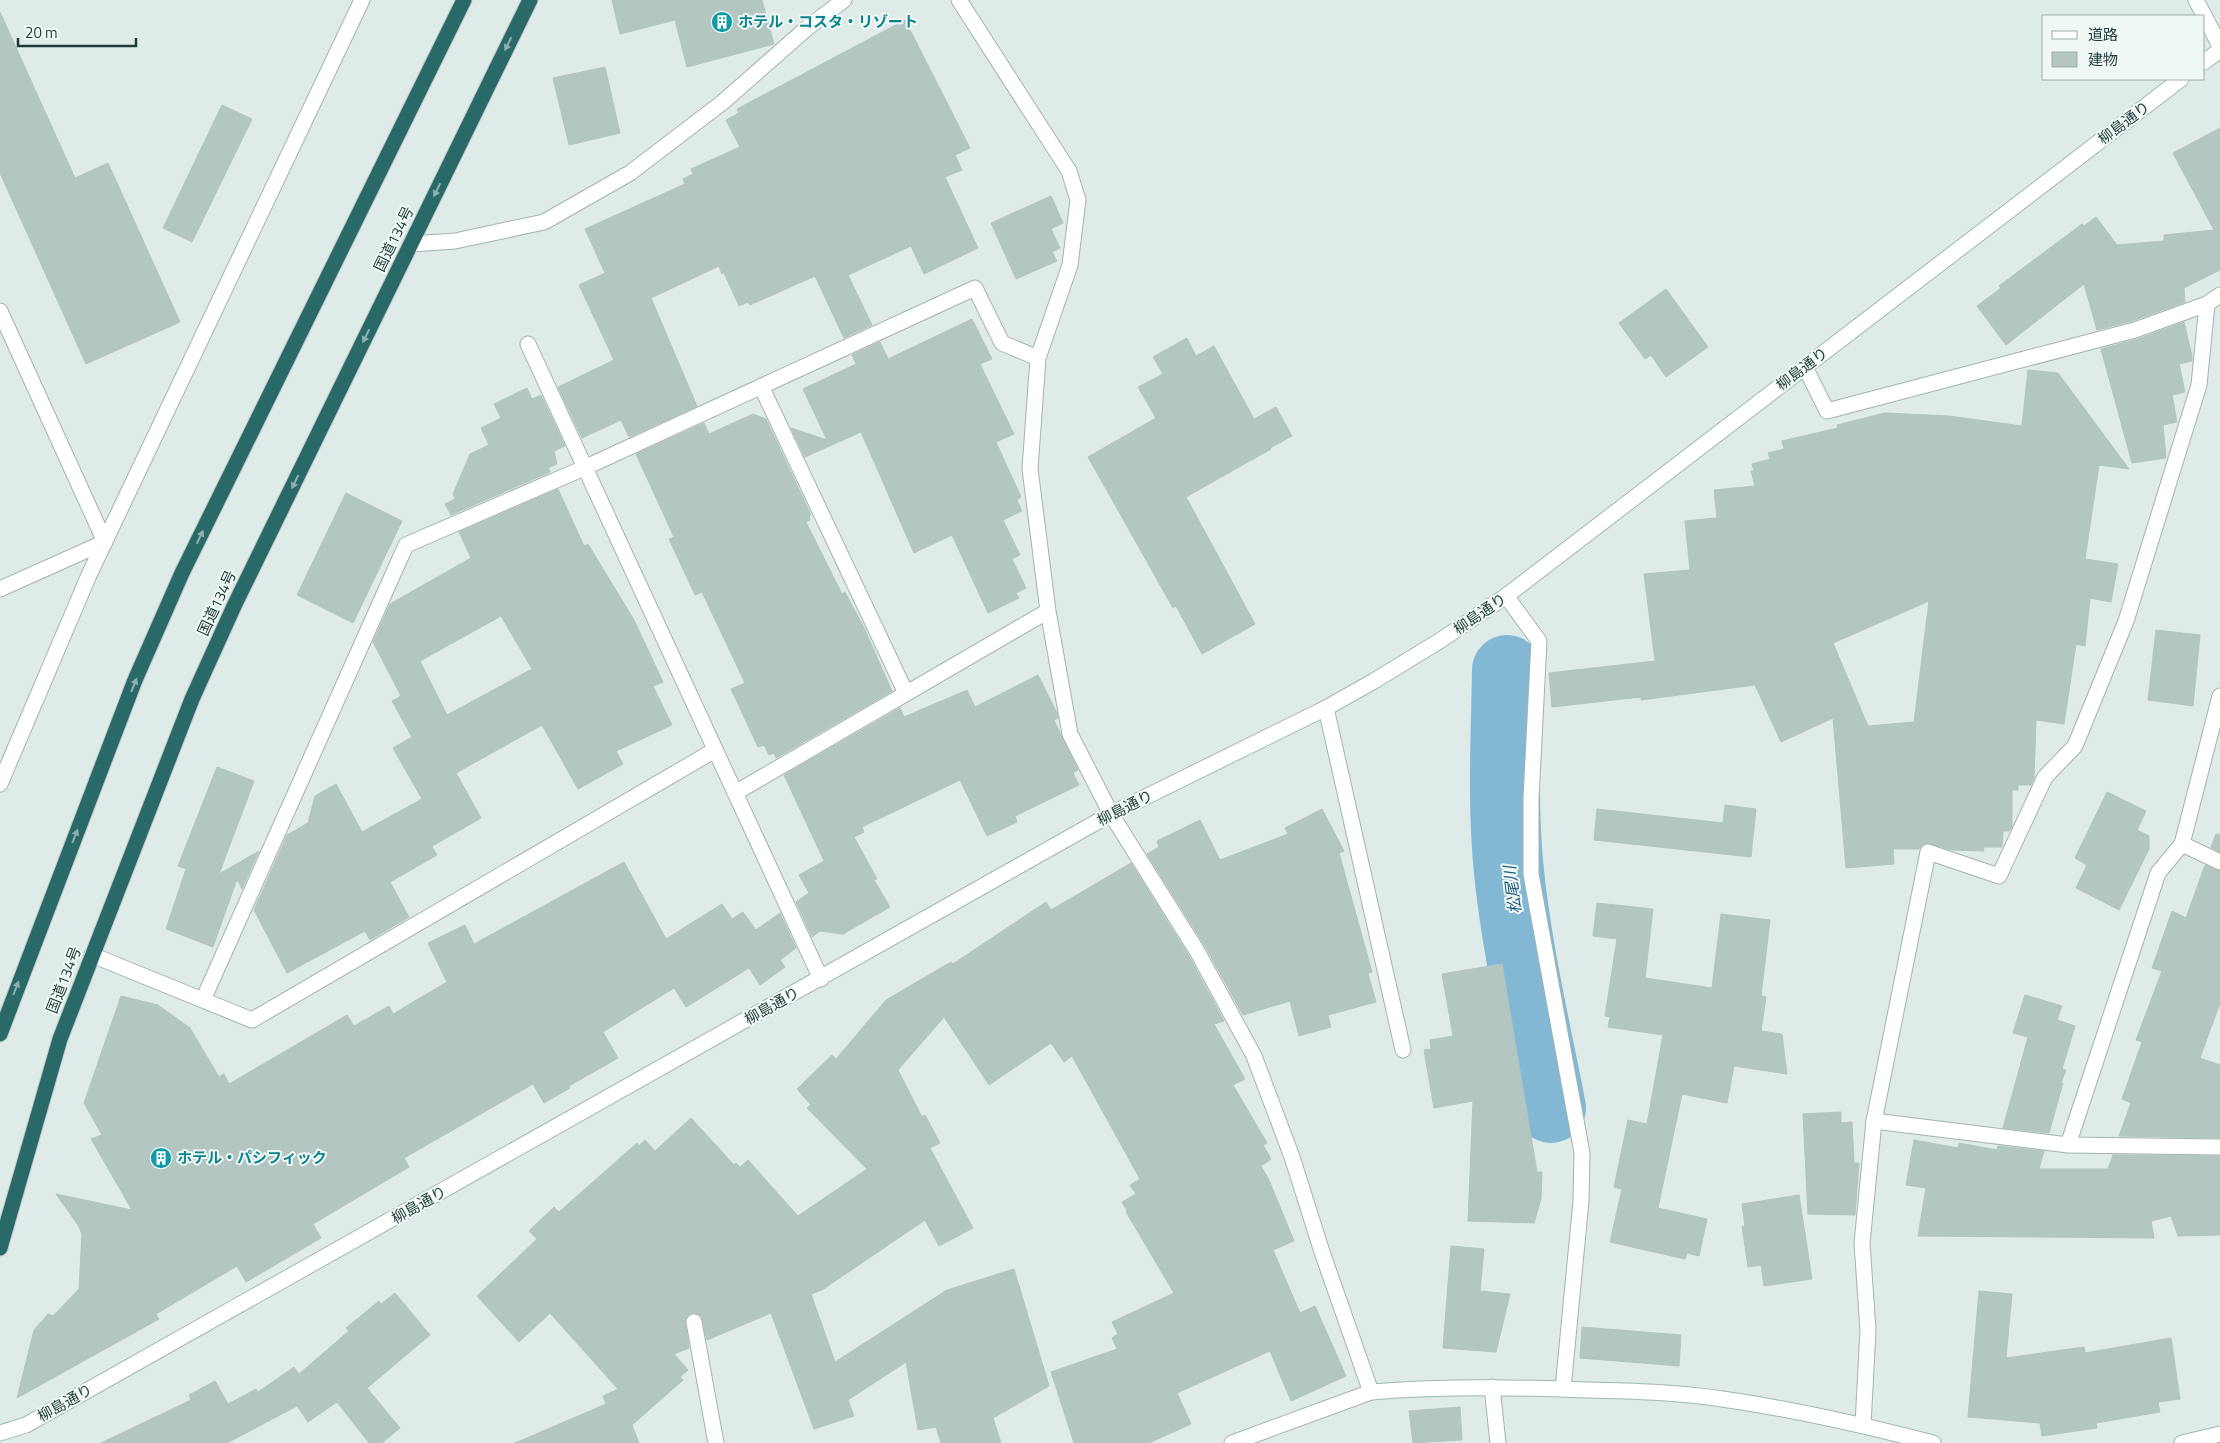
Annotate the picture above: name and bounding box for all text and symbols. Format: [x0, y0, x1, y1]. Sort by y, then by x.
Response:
building icon: ホテル・コスタ・リゾート [710, 10, 734, 34]
place label: ホテル・コスタ・リゾート [738, 10, 918, 33]
scale bar [18, 15, 135, 47]
legend [2042, 15, 2205, 80]
text: 20 m [25, 21, 58, 44]
text: 道路 [2088, 23, 2118, 46]
one-way arrow [504, 37, 512, 51]
text: 建物 [2088, 48, 2118, 71]
street label: 柳島通り [2093, 95, 2155, 150]
one-way arrow [433, 183, 441, 197]
street label: 国道134号 [368, 202, 419, 275]
one-way arrow [362, 329, 370, 343]
street label: 柳島通り [1771, 341, 1833, 396]
one-way arrow [291, 475, 299, 489]
one-way arrow [197, 530, 205, 544]
street label: 国道134号 [191, 566, 242, 639]
street label: 柳島通り [1448, 587, 1511, 640]
one-way arrow [130, 678, 138, 692]
street label: 柳島通り [1093, 784, 1157, 831]
one-way arrow [72, 829, 79, 844]
water label: 松尾川 [1497, 863, 1527, 915]
street label: 国道134号 [40, 943, 87, 1017]
one-way arrow [12, 980, 20, 995]
street label: 柳島通り [740, 981, 804, 1030]
building icon: ホテル・パシフィック [149, 1146, 173, 1170]
place label: ホテル・パシフィック [177, 1146, 327, 1169]
street label: 柳島通り [387, 1180, 451, 1229]
street label: 柳島通り [33, 1378, 97, 1427]

